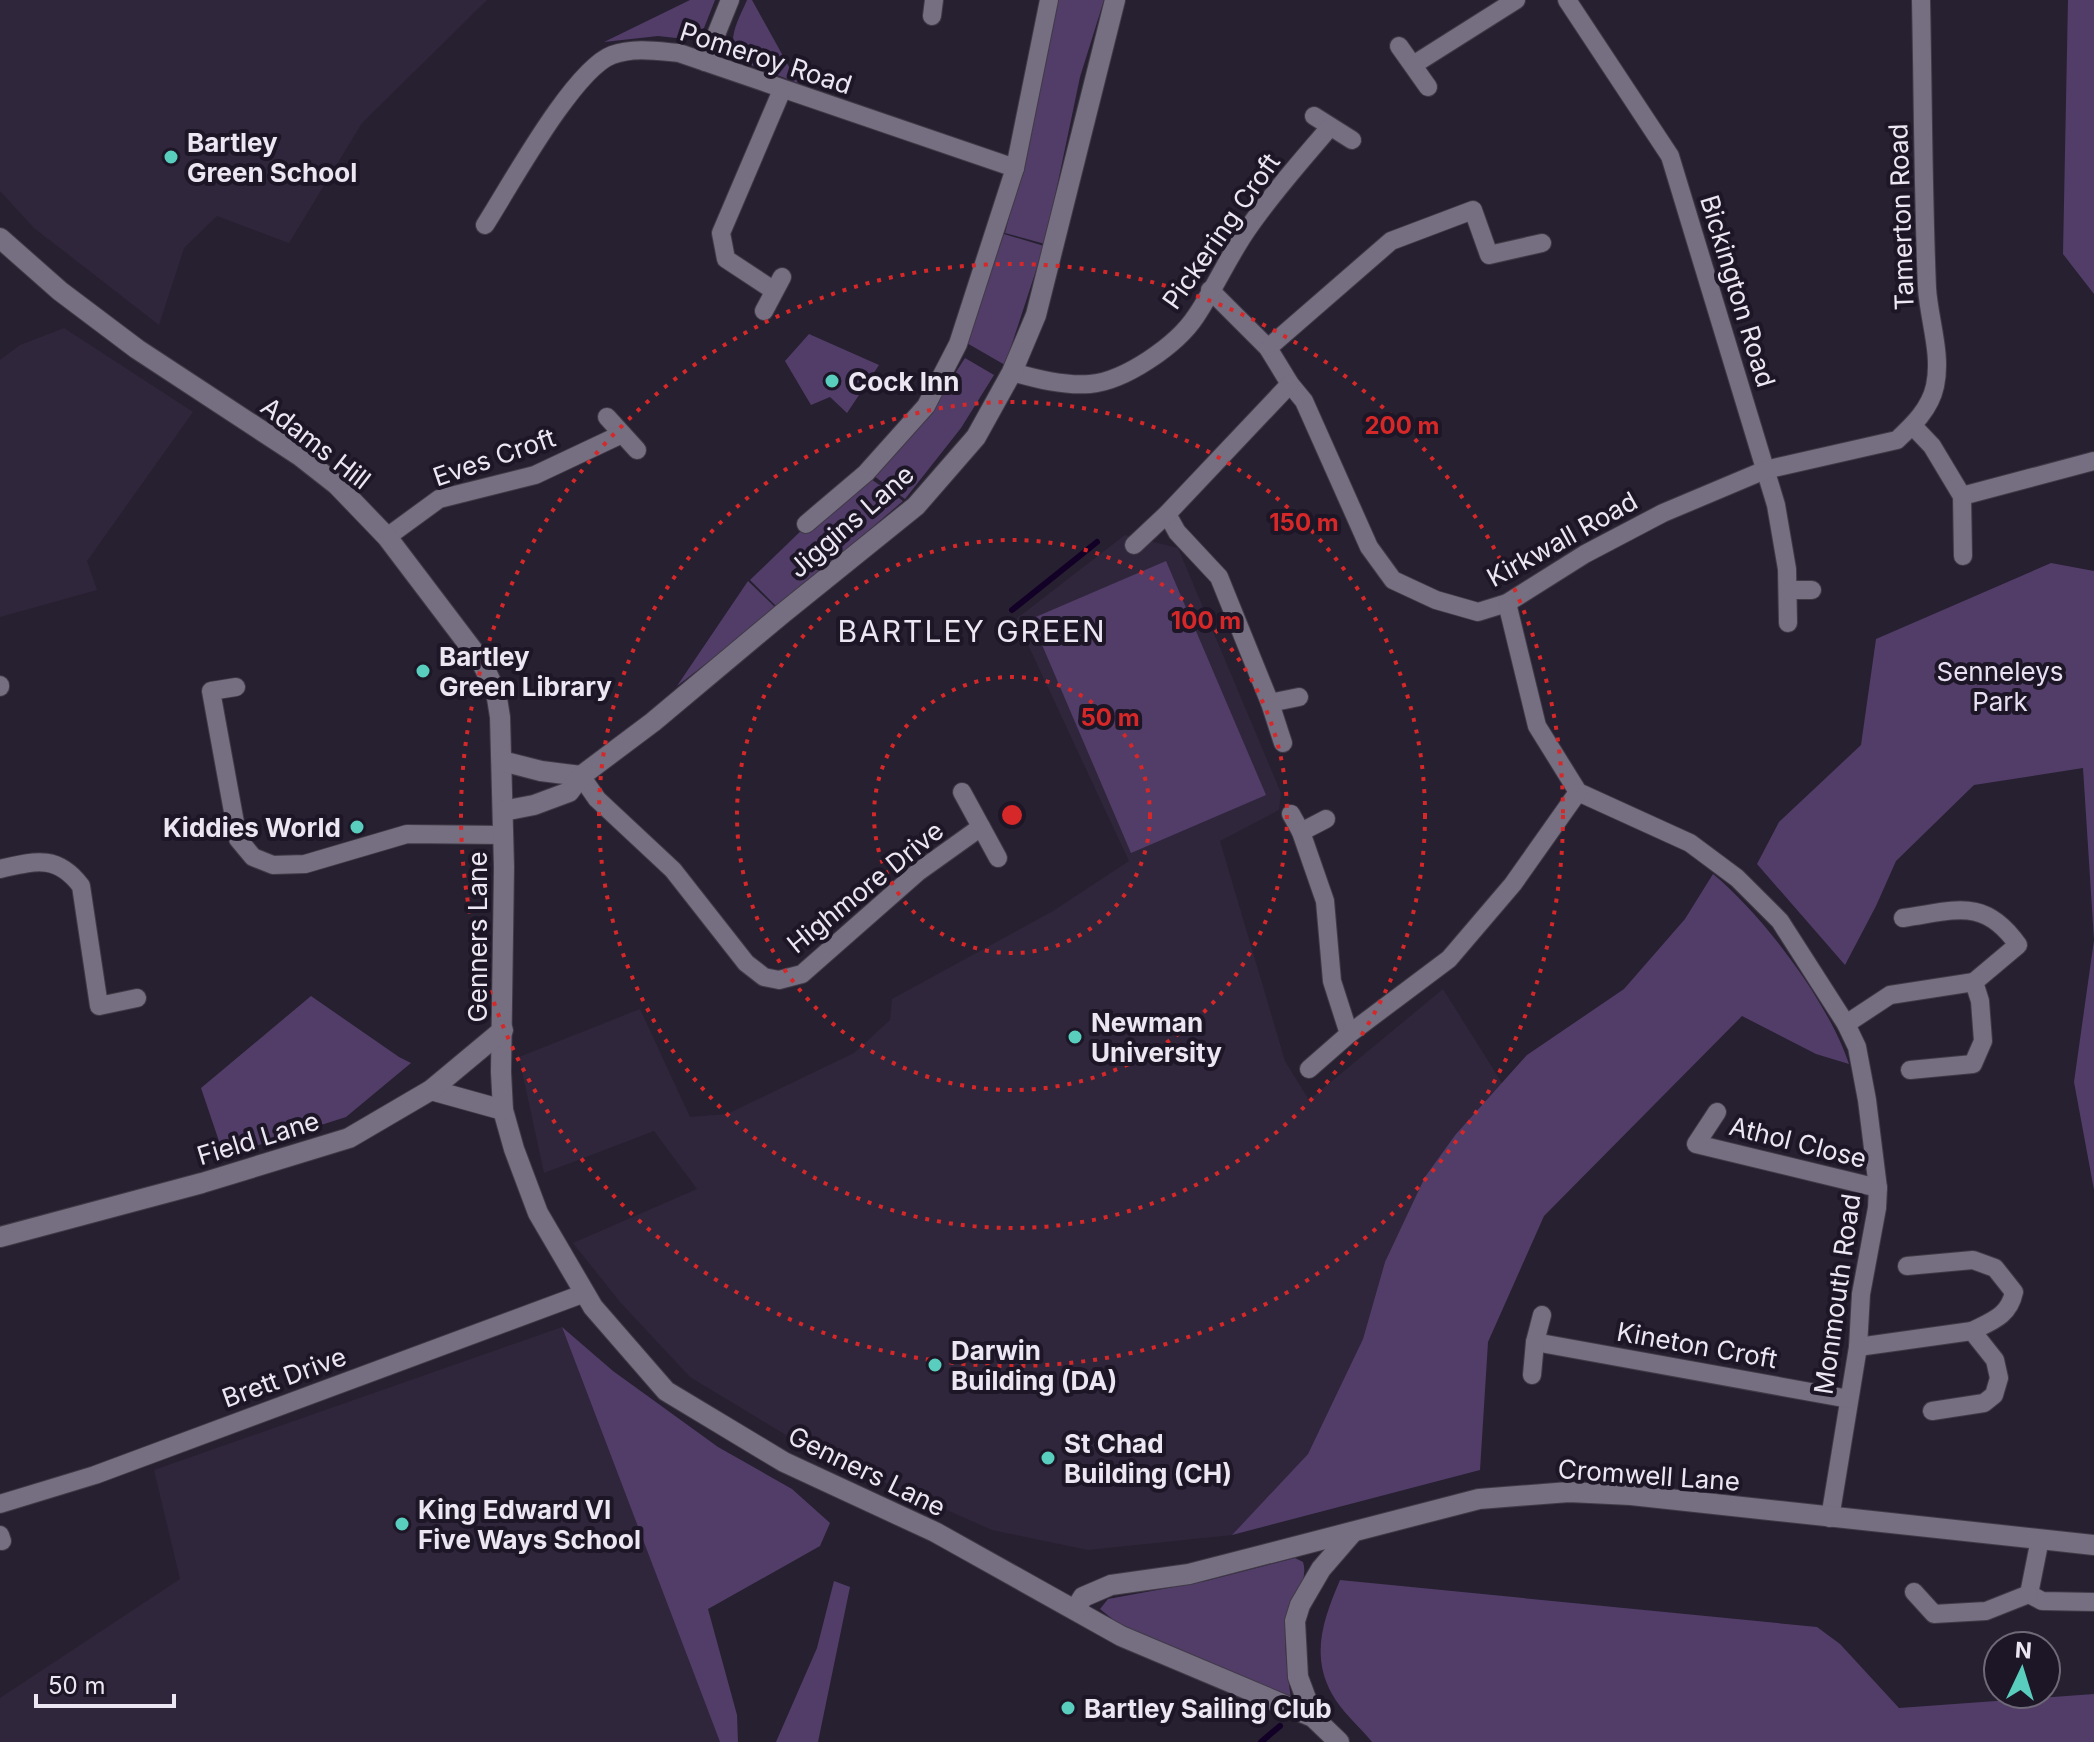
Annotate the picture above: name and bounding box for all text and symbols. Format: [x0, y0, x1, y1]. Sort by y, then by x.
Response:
street label: Pomeroy Road [676, 16, 856, 100]
street label: Tamerton Road [1882, 123, 1920, 311]
place label: Bartley Green School [187, 127, 357, 188]
street label: Pickering Croft [1156, 147, 1286, 315]
marker: Bartley Green School [162, 148, 180, 166]
street label: Bickington Road [1694, 191, 1782, 391]
place label: Cock Inn [848, 366, 959, 397]
marker: Cock Inn [823, 372, 841, 390]
street label: Adams Hill [255, 391, 377, 495]
text: 200 m [1364, 411, 1440, 440]
street label: Eves Croft [429, 422, 559, 492]
street label: Jiggins Lane [782, 458, 920, 584]
street label: Kirkwall Road [1481, 485, 1643, 593]
text: 150 m [1269, 508, 1339, 537]
text: 100 m [1171, 606, 1241, 635]
district label: BARTLEY GREEN [837, 613, 1107, 649]
place label: Bartley Green Library [439, 641, 612, 702]
park label: Senneleys Park [1936, 656, 2064, 717]
marker: Bartley Green Library [414, 662, 432, 680]
text: 50 m [1080, 703, 1140, 732]
centre of rings [998, 801, 1026, 829]
place label: Kiddies World [163, 812, 341, 843]
street label: Highmore Drive [781, 815, 949, 959]
marker: Kiddies World [348, 818, 366, 836]
street label: Genners Lane [462, 851, 493, 1023]
place label: Newman University [1091, 1007, 1222, 1068]
marker: Newman University [1066, 1028, 1084, 1046]
street label: Field Lane [193, 1105, 323, 1171]
street label: Athol Close [1726, 1110, 1870, 1174]
street label: Monmouth Road [1808, 1192, 1866, 1396]
street label: Kineton Croft [1614, 1316, 1780, 1374]
place label: Darwin Building (DA) [951, 1335, 1117, 1396]
street label: Brett Drive [218, 1340, 350, 1414]
marker: Darwin Building (DA) [926, 1356, 944, 1374]
street label: Genners Lane [783, 1420, 951, 1522]
place label: St Chad Building (CH) [1064, 1428, 1232, 1489]
marker: St Chad Building (CH) [1039, 1449, 1057, 1467]
street label: Cromwell Lane [1557, 1453, 1741, 1497]
place label: King Edward VI Five Ways School [418, 1494, 641, 1555]
marker: King Edward VI Five Ways School [393, 1515, 411, 1533]
north arrow [1982, 1630, 2062, 1710]
text: N [2014, 1636, 2033, 1664]
scale bar [36, 1658, 174, 1708]
text: 50 m [48, 1671, 106, 1700]
place label: Bartley Sailing Club [1084, 1693, 1332, 1724]
marker: Bartley Sailing Club [1059, 1699, 1077, 1717]

